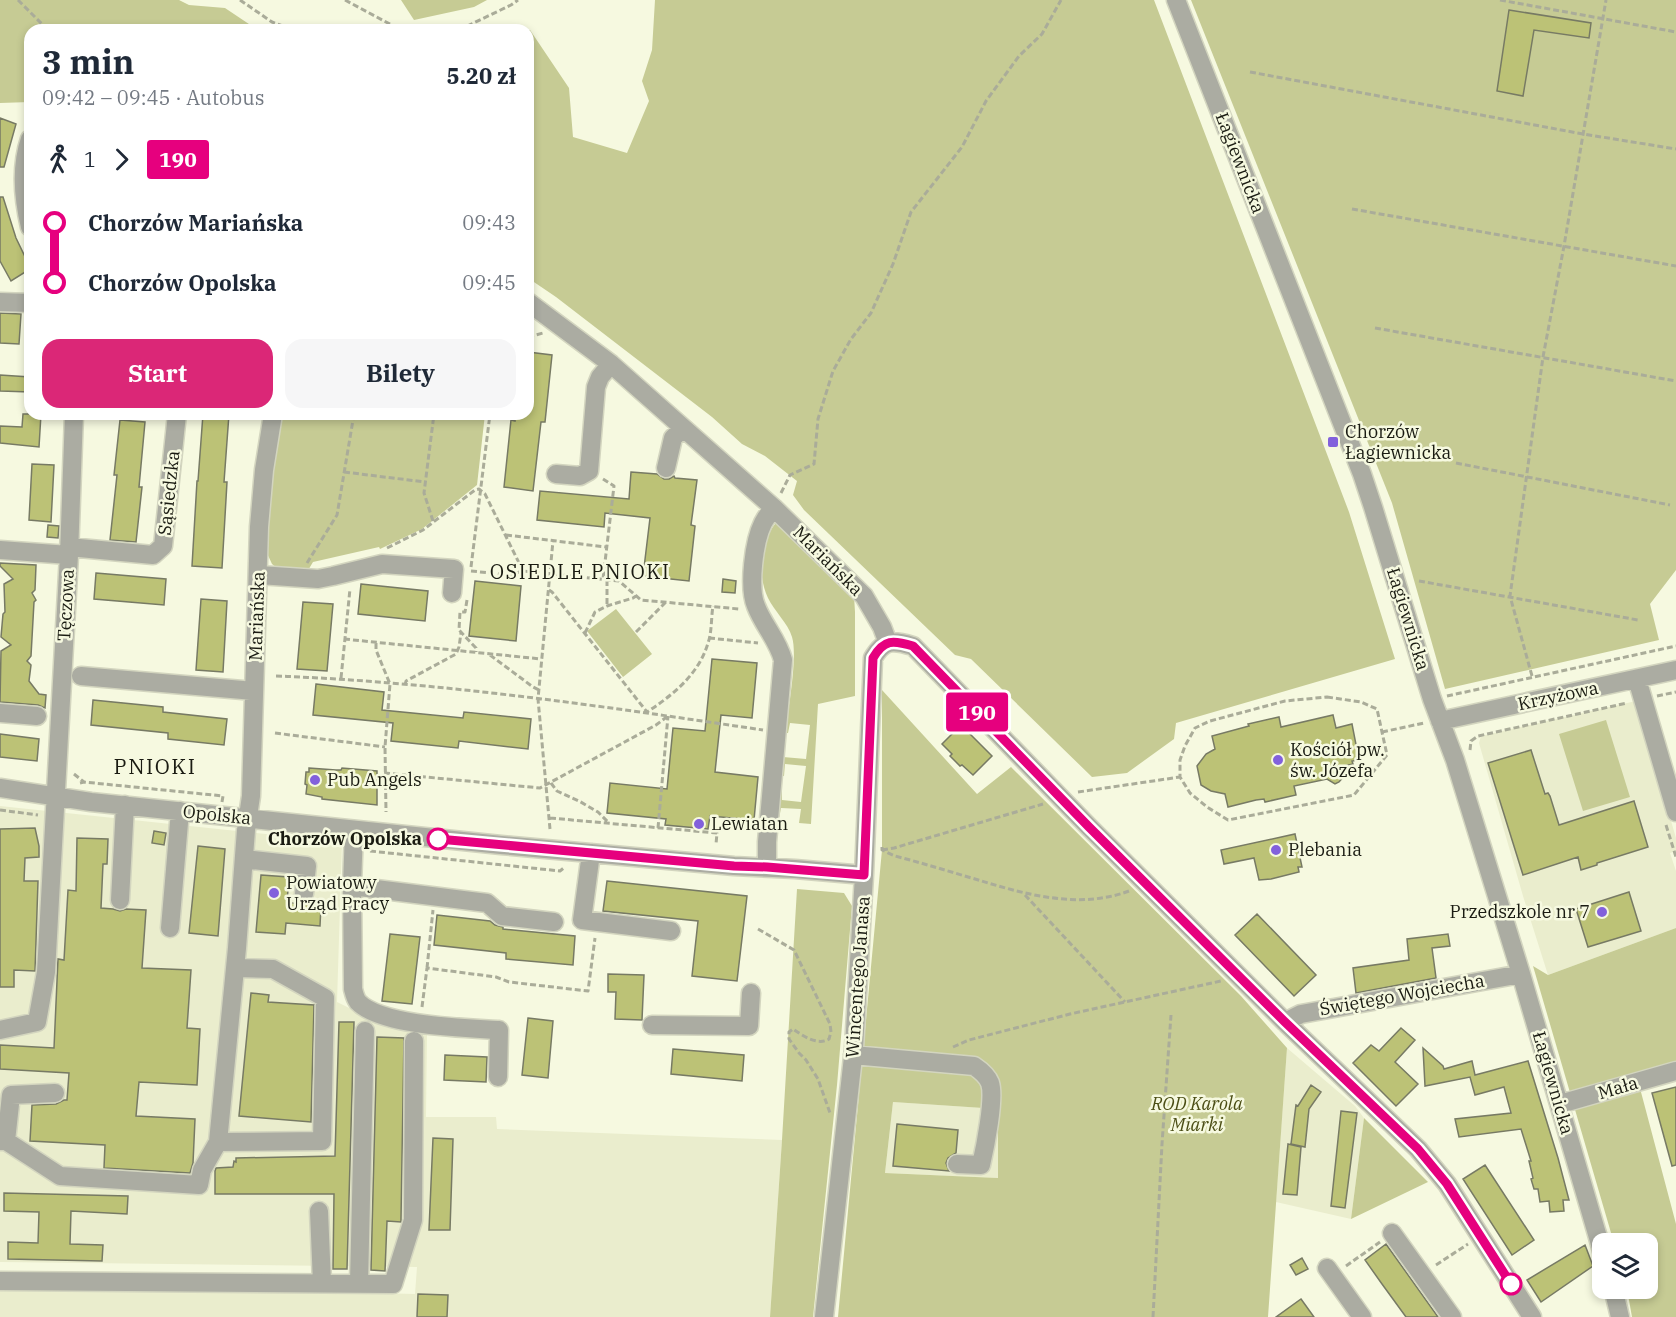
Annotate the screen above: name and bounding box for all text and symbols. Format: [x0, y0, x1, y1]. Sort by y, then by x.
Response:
text: 3 min [42, 40, 134, 83]
text: 5.20 zł [446, 61, 516, 90]
text: 09:42 – 09:45 · Autobus [42, 84, 264, 111]
street label: Łagiewnicka [1211, 109, 1270, 217]
icon: walk [42, 143, 75, 176]
icon: forward [105, 143, 138, 176]
text: 190 [159, 145, 197, 173]
text: 1 [84, 146, 96, 173]
text: Chorzów Mariańska [88, 208, 303, 237]
text: 09:43 [462, 209, 516, 236]
text: Chorzów Opolska [88, 268, 277, 297]
text: 09:45 [462, 269, 516, 296]
button: Start [42, 339, 273, 408]
button: Bilety [285, 339, 516, 408]
place label: Chorzów Łagiewnicka [1345, 420, 1451, 464]
marker: Chorzów Łagiewnicka [1326, 435, 1340, 449]
street label: Sąsiedzka [153, 449, 184, 536]
street label: Mariańska [789, 521, 868, 601]
district label: OSIEDLE PNIOKI [490, 558, 670, 585]
street label: Łagiewnicka [1382, 565, 1435, 673]
street label: Tęczowa [52, 568, 79, 642]
street label: Mariańska [243, 571, 270, 661]
street label: Krzyżowa [1515, 676, 1601, 715]
line badge: 190 [942, 692, 1012, 732]
text: 190 [958, 698, 996, 726]
place label: Kościół pw. św. Józefa [1290, 738, 1385, 782]
district label: PNIOKI [114, 752, 196, 780]
marker: Kościół pw. św. Józefa [1271, 753, 1285, 767]
place label: Pub Angels [327, 768, 422, 791]
marker: Pub Angels [308, 773, 322, 787]
street label: Opolska [182, 799, 253, 830]
place label: Lewiatan [711, 812, 788, 835]
marker: Lewiatan [692, 817, 706, 831]
place label: Chorzów Opolska [268, 827, 422, 850]
marker: Chorzów Opolska [427, 828, 449, 850]
place label: Plebania [1288, 838, 1362, 861]
marker: Plebania [1269, 843, 1283, 857]
place label: Powiatowy Urząd Pracy [286, 871, 389, 915]
marker: Powiatowy Urząd Pracy [267, 886, 281, 900]
street label: Wincentego Janasa [840, 895, 875, 1059]
place label: Przedszkole nr 7 [1450, 900, 1590, 923]
marker: Przedszkole nr 7 [1595, 905, 1609, 919]
street label: Świętego Wojciecha [1318, 969, 1486, 1020]
street label: Łagiewnicka [1528, 1029, 1579, 1137]
street label: Mała [1595, 1071, 1641, 1104]
park label: ROD Karola Miarki [1150, 1092, 1243, 1136]
map controls [1592, 1233, 1658, 1299]
button: layers [1592, 1233, 1658, 1299]
unlabelled marker [1500, 1273, 1522, 1295]

